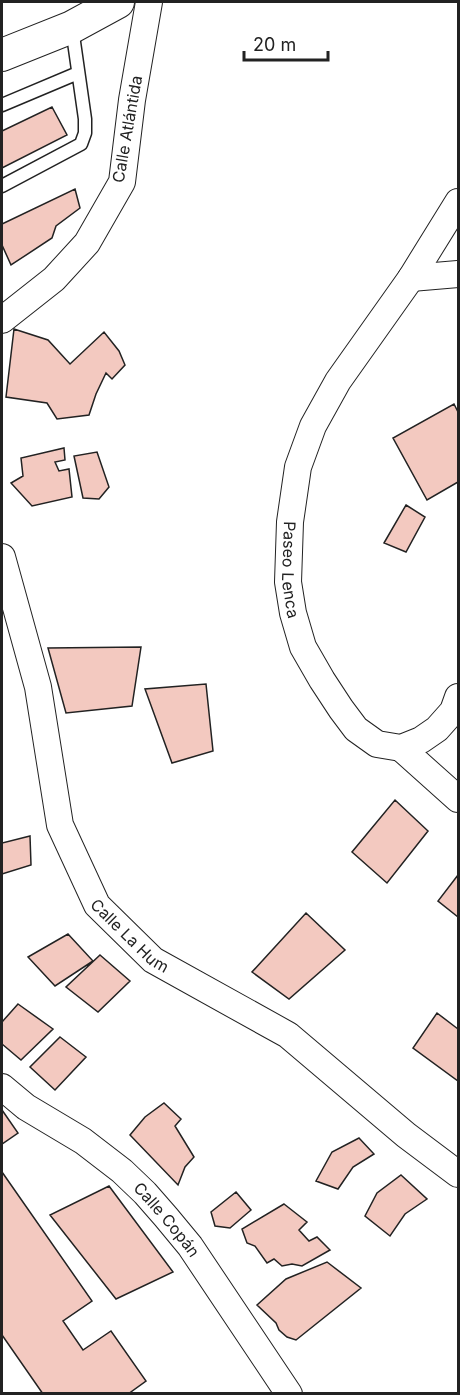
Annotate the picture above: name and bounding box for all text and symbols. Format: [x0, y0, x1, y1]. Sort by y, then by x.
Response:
scale bar [244, 24, 328, 62]
text: 20 m [253, 34, 296, 55]
street label: Calle Atlántida [108, 74, 146, 184]
street label: Paseo Lenca [278, 521, 304, 620]
street label: Calle La Hum [87, 894, 173, 977]
street label: Calle Copán [130, 1178, 204, 1261]

